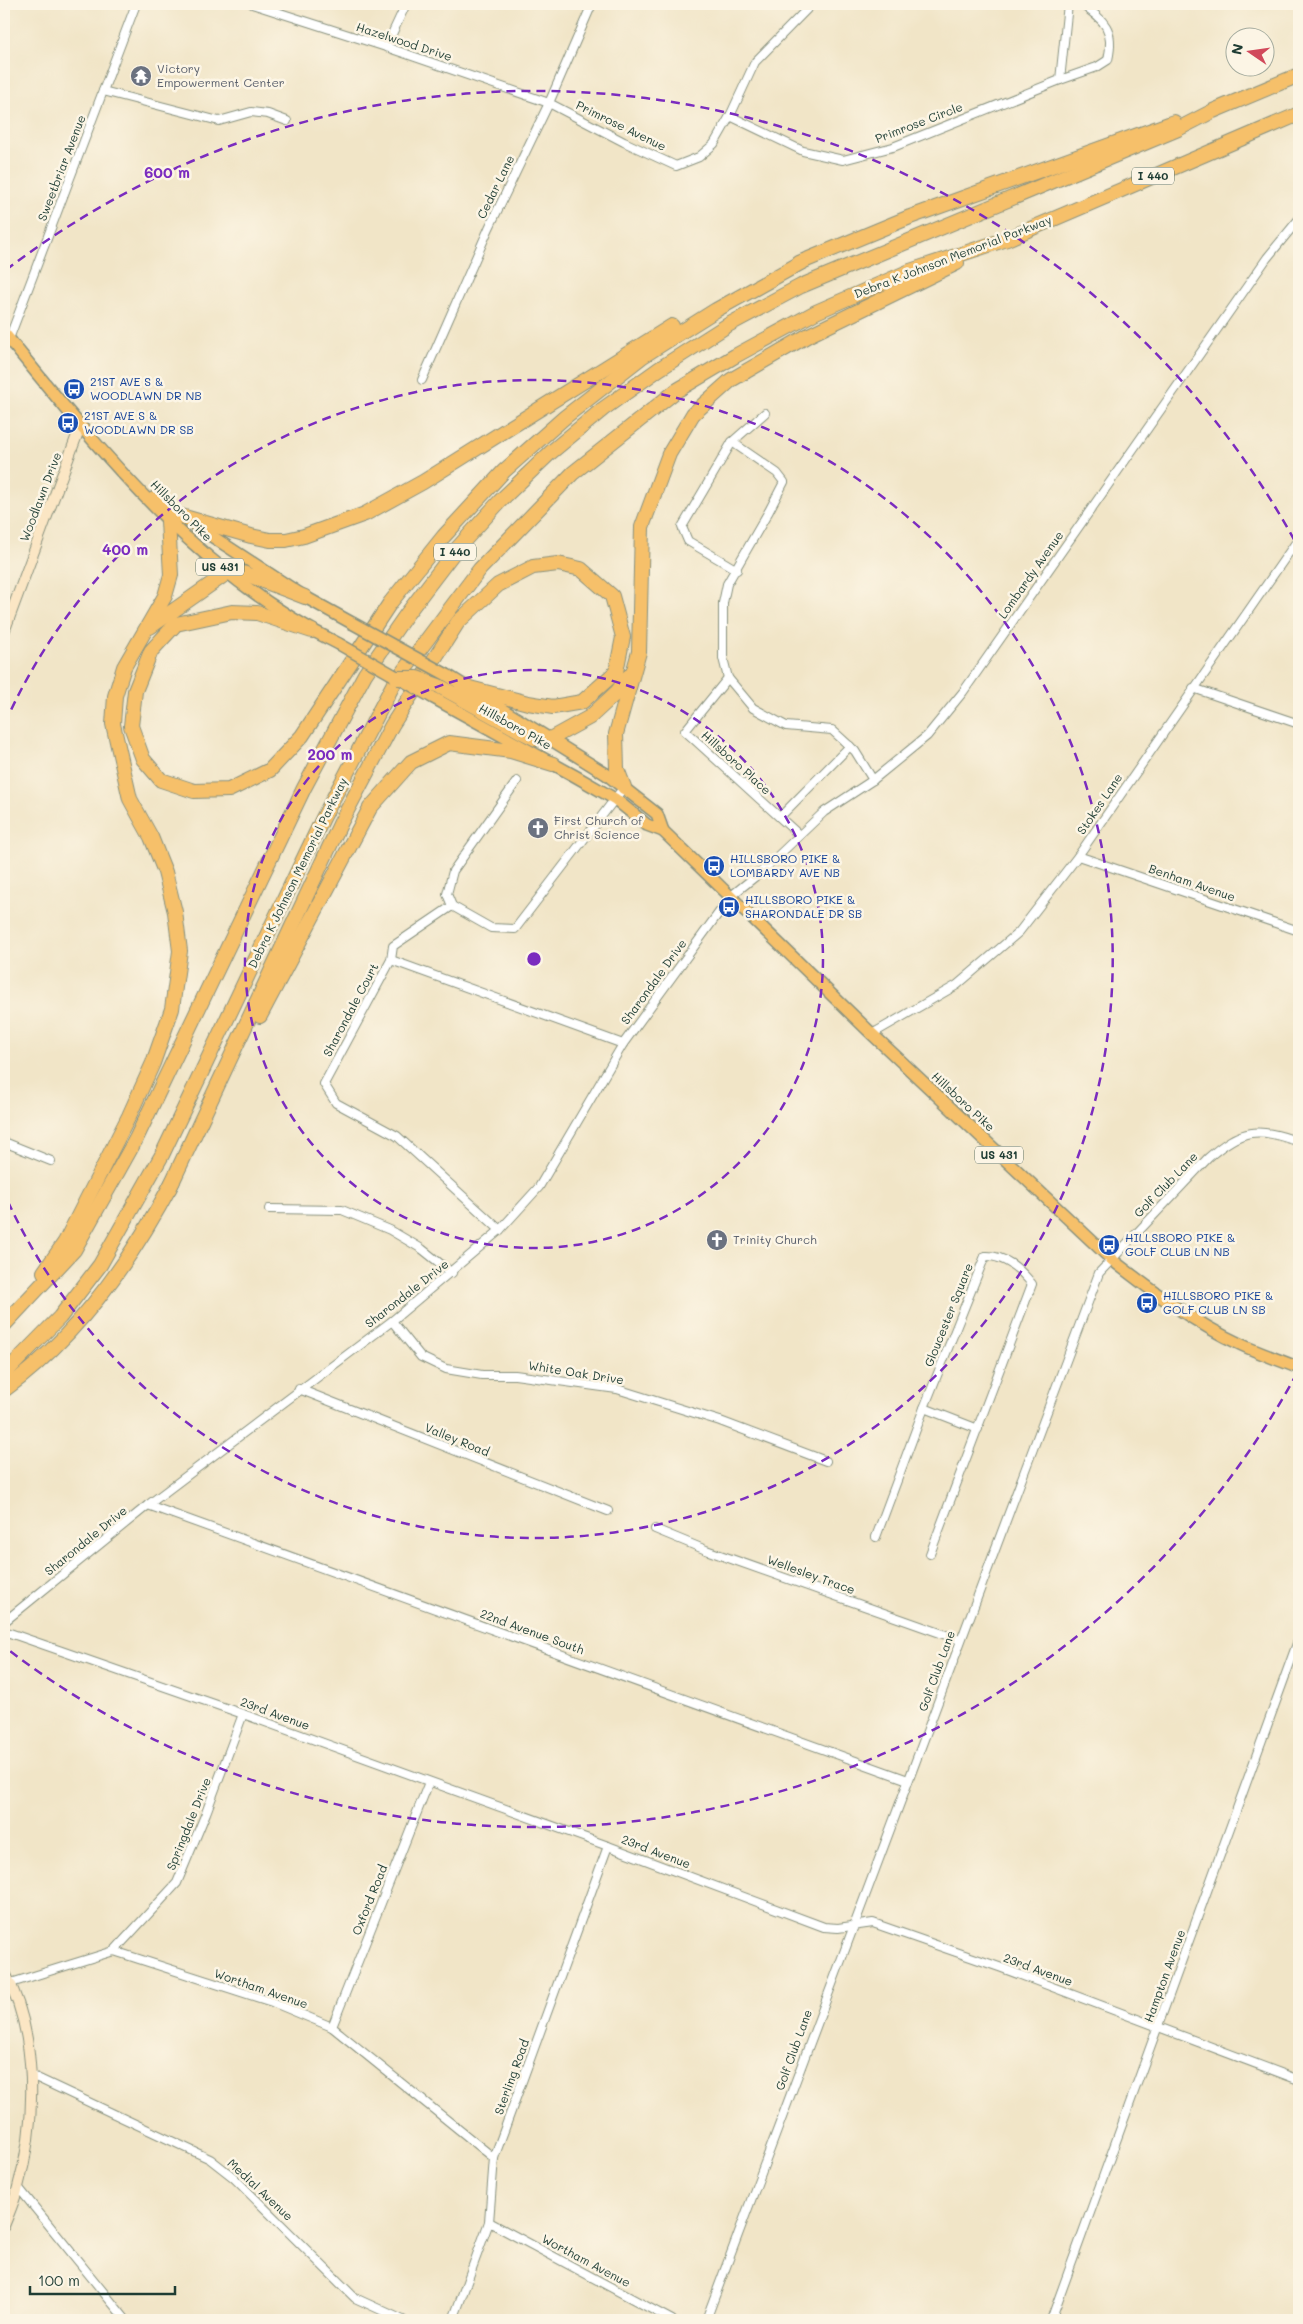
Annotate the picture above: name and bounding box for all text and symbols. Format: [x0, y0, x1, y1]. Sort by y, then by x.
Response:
street label: Hazelwood Drive [354, 18, 454, 64]
north arrow [1226, 28, 1276, 78]
text: N [1226, 42, 1247, 56]
place label: Victory Empowerment Center [157, 60, 285, 90]
temple icon: Victory Empowerment Center [129, 64, 153, 88]
street label: Primrose Avenue [574, 96, 669, 154]
street label: Primrose Circle [873, 98, 965, 146]
street label: Sweetbriar Avenue [33, 112, 89, 223]
street label: Cedar Lane [473, 152, 517, 221]
text: 600 m [144, 162, 190, 182]
road number: I 440 [1132, 168, 1174, 185]
street label: Debra K Johnson Memorial Parkway [852, 211, 1054, 301]
place label: 21ST AVE S & WOODLAWN DR NB [90, 373, 202, 403]
bus stop icon: 21ST AVE S & WOODLAWN DR NB [62, 377, 86, 401]
place label: 21ST AVE S & WOODLAWN DR SB [84, 407, 194, 437]
bus stop icon: 21ST AVE S & WOODLAWN DR SB [56, 411, 80, 435]
street label: Woodlawn Drive [16, 450, 64, 544]
street label: Hillsboro Pike [148, 476, 216, 544]
street label: Lombardy Avenue [994, 527, 1066, 621]
text: 400 m [102, 539, 148, 559]
road number: I 440 [434, 544, 476, 560]
road number: US 431 [196, 558, 244, 576]
street label: Hillsboro Pike [476, 700, 555, 753]
street label: Hillsboro Place [699, 727, 775, 798]
text: 200 m [308, 744, 353, 764]
street label: Stokes Lane [1073, 770, 1126, 837]
street label: Debra K Johnson Memorial Parkway [244, 775, 350, 971]
place label: First Church of Christ Science [554, 812, 643, 842]
church icon: First Church of Christ Science [526, 816, 550, 840]
place label: HILLSBORO PIKE & LOMBARDY AVE NB [730, 850, 840, 880]
bus stop icon: HILLSBORO PIKE & LOMBARDY AVE NB [702, 854, 726, 878]
street label: Benham Avenue [1147, 860, 1238, 904]
place label: HILLSBORO PIKE & SHARONDALE DR SB [745, 891, 862, 921]
bus stop icon: HILLSBORO PIKE & SHARONDALE DR SB [717, 895, 741, 919]
street label: Sharondale Drive [617, 936, 690, 1027]
centre of rings [525, 950, 543, 968]
street label: Sharondale Court [319, 960, 382, 1059]
street label: Hillsboro Pike [929, 1068, 999, 1135]
road number: US 431 [975, 1146, 1023, 1164]
street label: Golf Club Lane [1130, 1148, 1201, 1220]
church icon: Trinity Church [705, 1228, 729, 1252]
place label: HILLSBORO PIKE & GOLF CLUB LN NB [1125, 1229, 1235, 1259]
place label: Trinity Church [733, 1231, 817, 1247]
bus stop icon: HILLSBORO PIKE & GOLF CLUB LN NB [1097, 1233, 1121, 1257]
street label: Sharondale Drive [361, 1256, 451, 1331]
street label: Gloucester Square [920, 1260, 976, 1369]
place label: HILLSBORO PIKE & GOLF CLUB LN SB [1163, 1287, 1273, 1317]
bus stop icon: HILLSBORO PIKE & GOLF CLUB LN SB [1135, 1291, 1159, 1315]
street label: White Oak Drive [527, 1357, 625, 1387]
street label: Valley Road [423, 1419, 493, 1459]
street label: Sharondale Drive [41, 1502, 130, 1578]
street label: Wellesley Trace [765, 1551, 858, 1597]
street label: 22nd Avenue South [478, 1605, 587, 1657]
street label: Golf Club Lane [914, 1628, 958, 1713]
street label: 23rd Avenue [238, 1693, 312, 1733]
street label: Springdale Drive [162, 1775, 214, 1872]
street label: 23rd Avenue [620, 1831, 693, 1872]
street label: Oxford Road [348, 1862, 391, 1937]
street label: Hampton Avenue [1140, 1927, 1188, 2024]
street label: 23rd Avenue [1001, 1949, 1075, 1989]
street label: Wortham Avenue [212, 1965, 310, 2012]
street label: Golf Club Lane [771, 2007, 815, 2092]
street label: Sterling Road [490, 2036, 532, 2117]
street label: Medial Avenue [224, 2155, 297, 2224]
street label: Wortham Avenue [539, 2230, 634, 2290]
scale bar [30, 2264, 175, 2296]
text: 100 m [38, 2270, 80, 2290]

